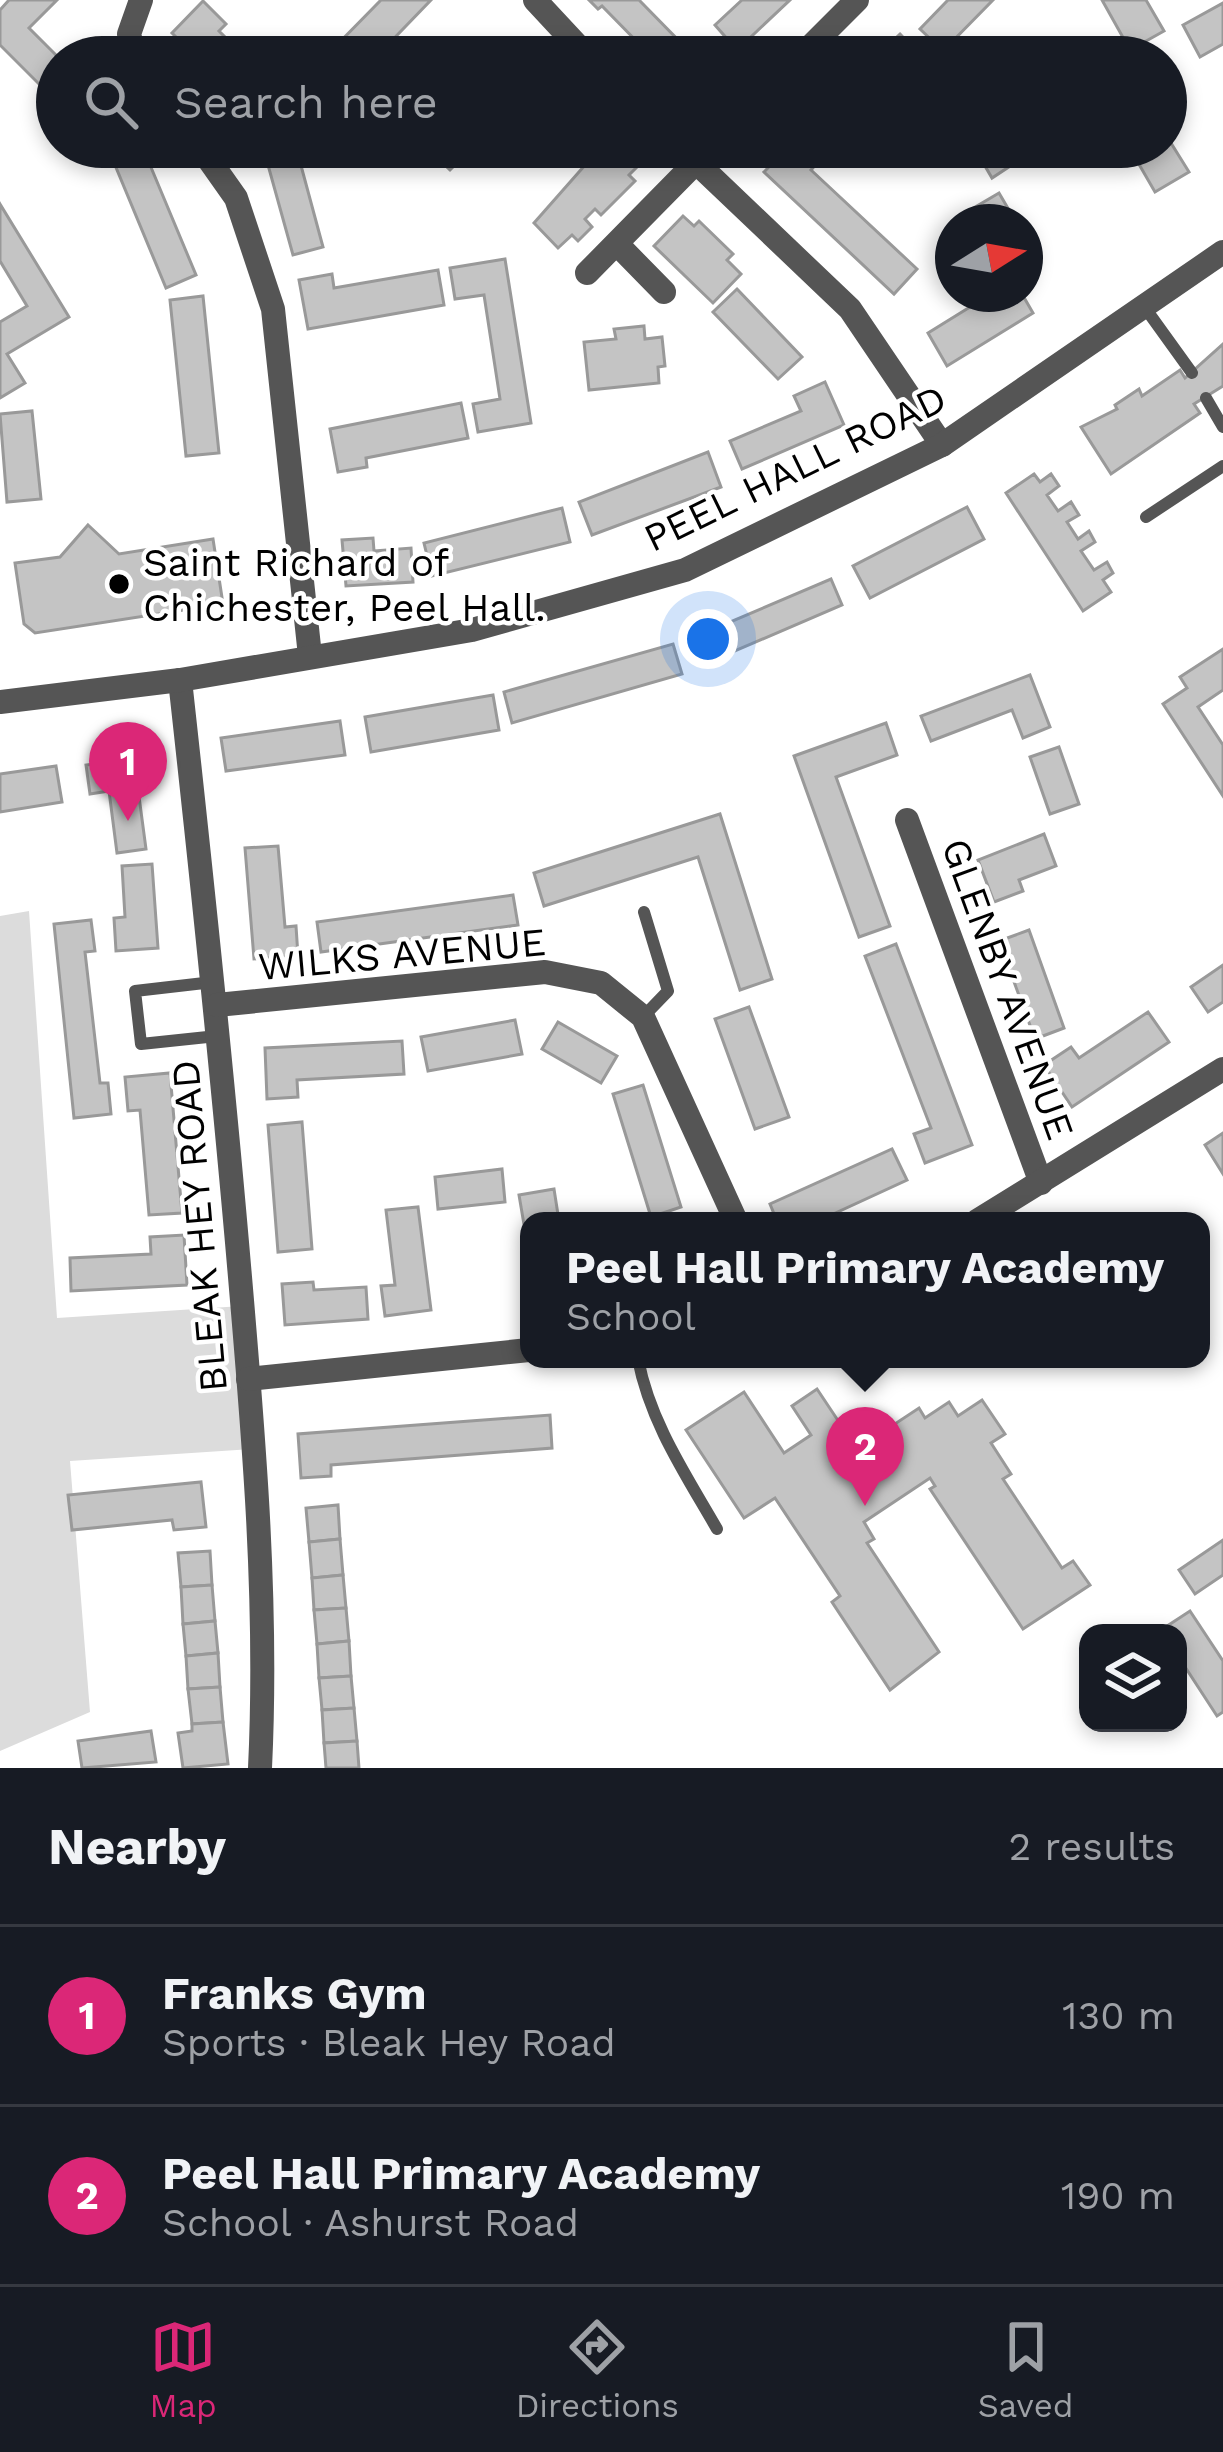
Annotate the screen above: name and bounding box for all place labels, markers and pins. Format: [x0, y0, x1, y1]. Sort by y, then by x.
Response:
place label: Saint Richard of Chichester, Peel Hall. [143, 540, 546, 630]
marker: Saint Richard of Chichester, Peel Hall. [106, 571, 132, 597]
pin: 1 [89, 722, 167, 821]
pin: 2 [826, 1407, 904, 1506]

